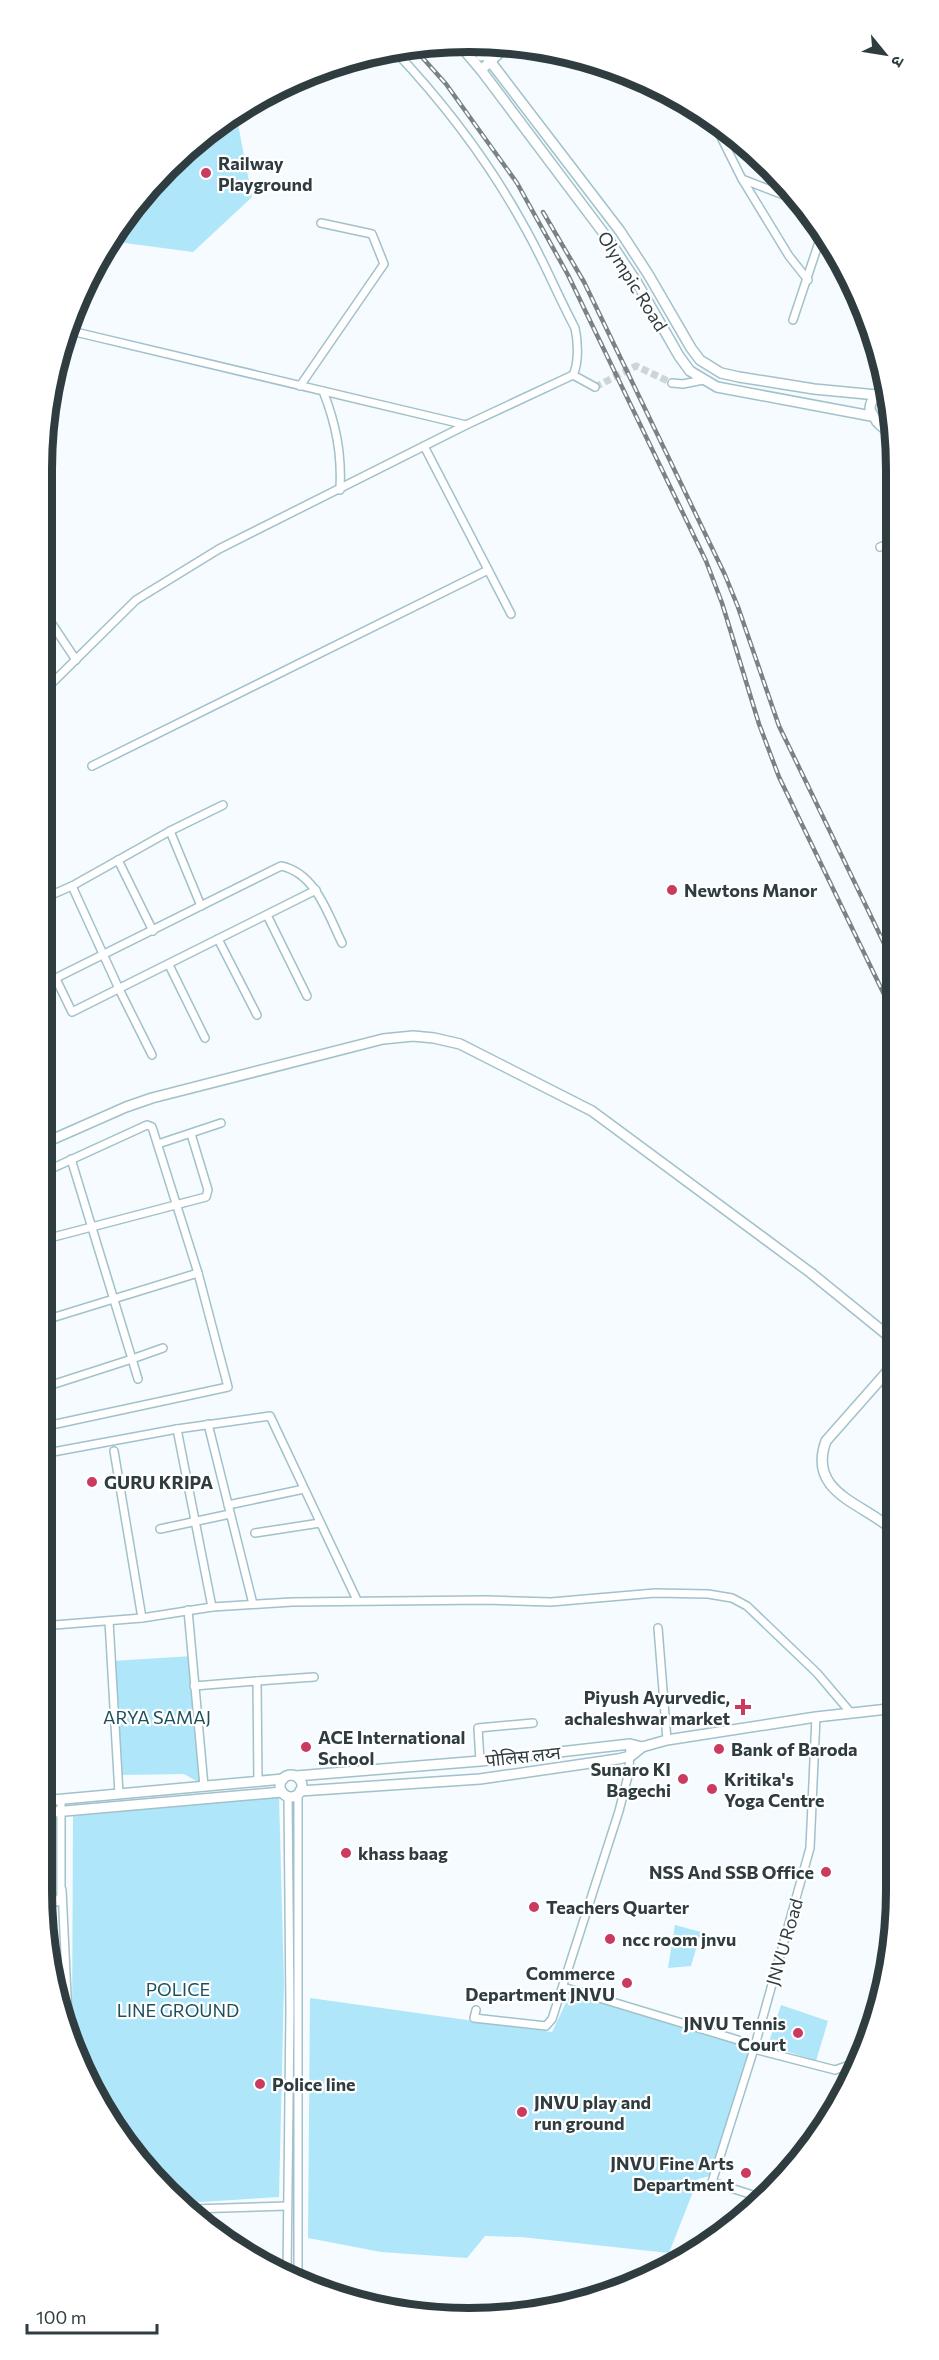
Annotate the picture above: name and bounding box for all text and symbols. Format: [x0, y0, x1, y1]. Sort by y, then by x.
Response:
north arrow [855, 24, 915, 84]
text: उ [888, 53, 909, 71]
place label: Railway Playground [218, 152, 312, 195]
marker: Railway Playground [199, 166, 213, 180]
street label: Olympic Road [593, 227, 673, 335]
place label: Newtons Manor [684, 879, 818, 901]
marker: Newtons Manor [665, 883, 679, 897]
place label: GURU KRIPA [104, 1471, 213, 1493]
marker: GURU KRIPA [85, 1475, 99, 1489]
place label: Piyush Ayurvedic, achaleshwar market [564, 1686, 730, 1729]
marker: Piyush Ayurvedic, achaleshwar market [734, 1698, 752, 1716]
park label: ARYA SAMAJ [103, 1706, 211, 1728]
place label: ACE International School [318, 1726, 465, 1769]
place label: Bank of Baroda [731, 1738, 857, 1760]
marker: ACE International School [299, 1740, 313, 1754]
street label: पोलिस लय्न [484, 1741, 563, 1771]
marker: Bank of Baroda [712, 1742, 726, 1756]
place label: Sunaro KI Bagechi [590, 1758, 671, 1801]
place label: Kritika's Yoga Centre [724, 1768, 824, 1811]
marker: Sunaro KI Bagechi [676, 1772, 690, 1786]
marker: Kritika's Yoga Centre [705, 1782, 719, 1796]
place label: khass baag [358, 1842, 448, 1864]
marker: khass baag [339, 1846, 353, 1860]
place label: NSS And SSB Office [649, 1861, 814, 1883]
marker: NSS And SSB Office [819, 1865, 833, 1879]
place label: Teachers Quarter [546, 1896, 690, 1918]
street label: JNVU Road [761, 1896, 807, 1988]
marker: Teachers Quarter [527, 1900, 541, 1914]
place label: ncc room jnvu [622, 1928, 736, 1950]
marker: ncc room jnvu [603, 1932, 617, 1946]
place label: Commerce Department JNVU [465, 1962, 615, 2005]
marker: Commerce Department JNVU [620, 1976, 634, 1990]
park label: POLICE LINE GROUND [117, 1978, 239, 2021]
place label: JNVU Tennis Court [683, 2012, 786, 2055]
marker: JNVU Tennis Court [791, 2026, 805, 2040]
place label: Police line [272, 2073, 356, 2095]
marker: Police line [253, 2077, 267, 2091]
place label: JNVU play and run ground [534, 2091, 651, 2134]
marker: JNVU play and run ground [515, 2105, 529, 2119]
place label: JNVU Fine Arts Department [610, 2152, 734, 2195]
marker: JNVU Fine Arts Department [739, 2166, 753, 2180]
scale bar [27, 2297, 158, 2335]
text: 100 m [36, 2306, 86, 2328]

